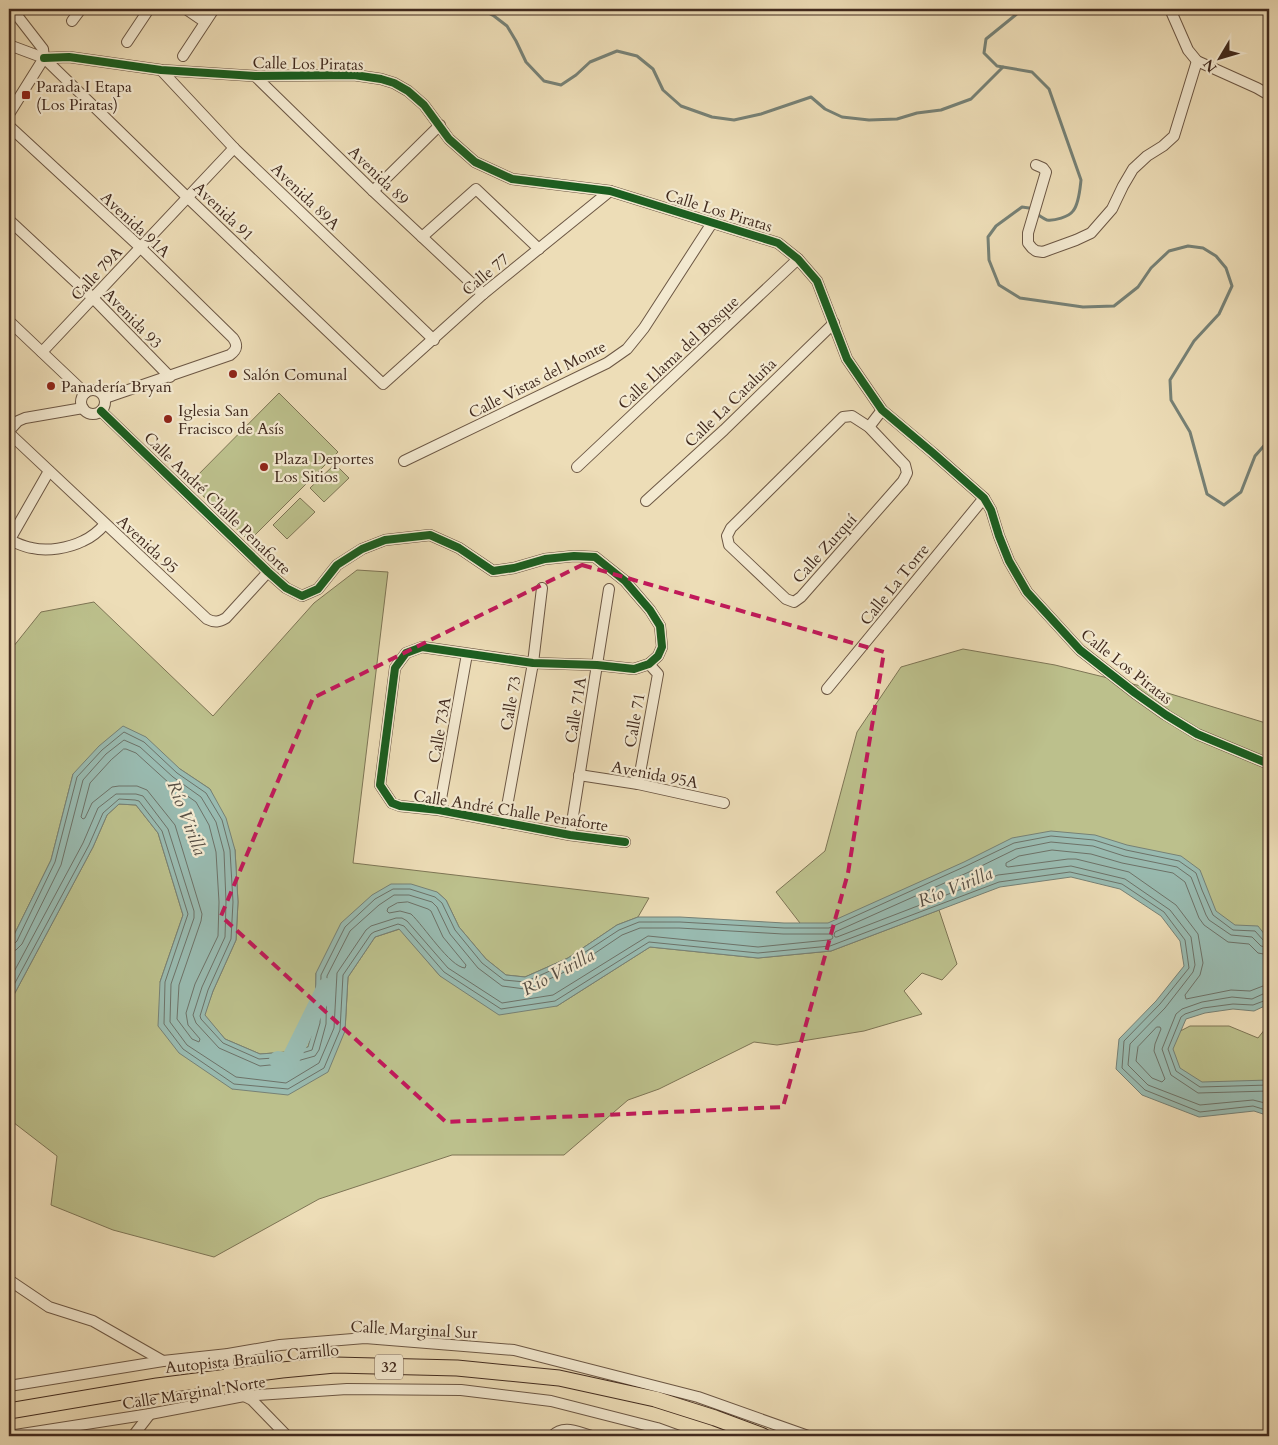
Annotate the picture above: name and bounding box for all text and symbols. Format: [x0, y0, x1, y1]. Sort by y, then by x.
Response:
north arrow [1196, 32, 1246, 82]
street label: Calle Los Piratas [252, 52, 364, 76]
text: N [1199, 55, 1221, 76]
place label: Parada I Etapa (Los Piratas) [36, 76, 132, 116]
marker: Parada I Etapa (Los Piratas) [20, 89, 32, 101]
street label: Avenida 89 [343, 141, 413, 210]
street label: Avenida 89A [266, 158, 345, 236]
street label: Avenida 91 [188, 177, 258, 246]
street label: Calle Los Piratas [662, 184, 775, 238]
street label: Avenida 91A [96, 187, 175, 263]
street label: Calle 79A [66, 241, 128, 306]
street label: Calle 77 [457, 249, 514, 301]
street label: Avenida 93 [98, 284, 167, 354]
street label: Calle Llama del Bosque [613, 291, 744, 415]
street label: Calle Vistas del Monte [465, 336, 610, 424]
street label: Calle La Cataluña [680, 353, 781, 452]
place label: Salón Comunal [243, 364, 347, 386]
marker: Salón Comunal [227, 368, 239, 380]
place label: Panadería Bryan [61, 376, 172, 398]
marker: Panadería Bryan [45, 380, 57, 392]
place label: Iglesia San Fracisco de Asís [178, 400, 284, 440]
marker: Iglesia San Fracisco de Asís [162, 413, 174, 425]
street label: Calle André Challe Penaforte [139, 427, 296, 580]
place label: Plaza Deportes Los Sitios [274, 448, 374, 488]
marker: Plaza Deportes Los Sitios [258, 461, 270, 473]
street label: Calle Zurquí [788, 509, 862, 588]
street label: Avenida 95 [112, 511, 183, 579]
street label: Calle La Torre [855, 539, 934, 630]
street label: Calle Los Piratas [1076, 624, 1177, 710]
street label: Calle 73 [495, 674, 527, 732]
street label: Calle 71A [560, 675, 592, 745]
street label: Calle 71 [619, 691, 651, 749]
street label: Calle 73A [423, 695, 457, 765]
street label: Avenida 95A [610, 756, 701, 794]
water label: Río Virilla [161, 777, 212, 859]
street label: Calle André Challe Penaforte [412, 785, 610, 837]
water label: Río Virilla [914, 861, 996, 914]
water label: Río Virilla [518, 943, 599, 1002]
street label: Calle Marginal Sur [350, 1316, 478, 1344]
street label: Autopista Braulio Carrillo [164, 1339, 340, 1379]
road number: 32 [375, 1354, 403, 1380]
street label: Calle Marginal Norte [121, 1371, 267, 1415]

